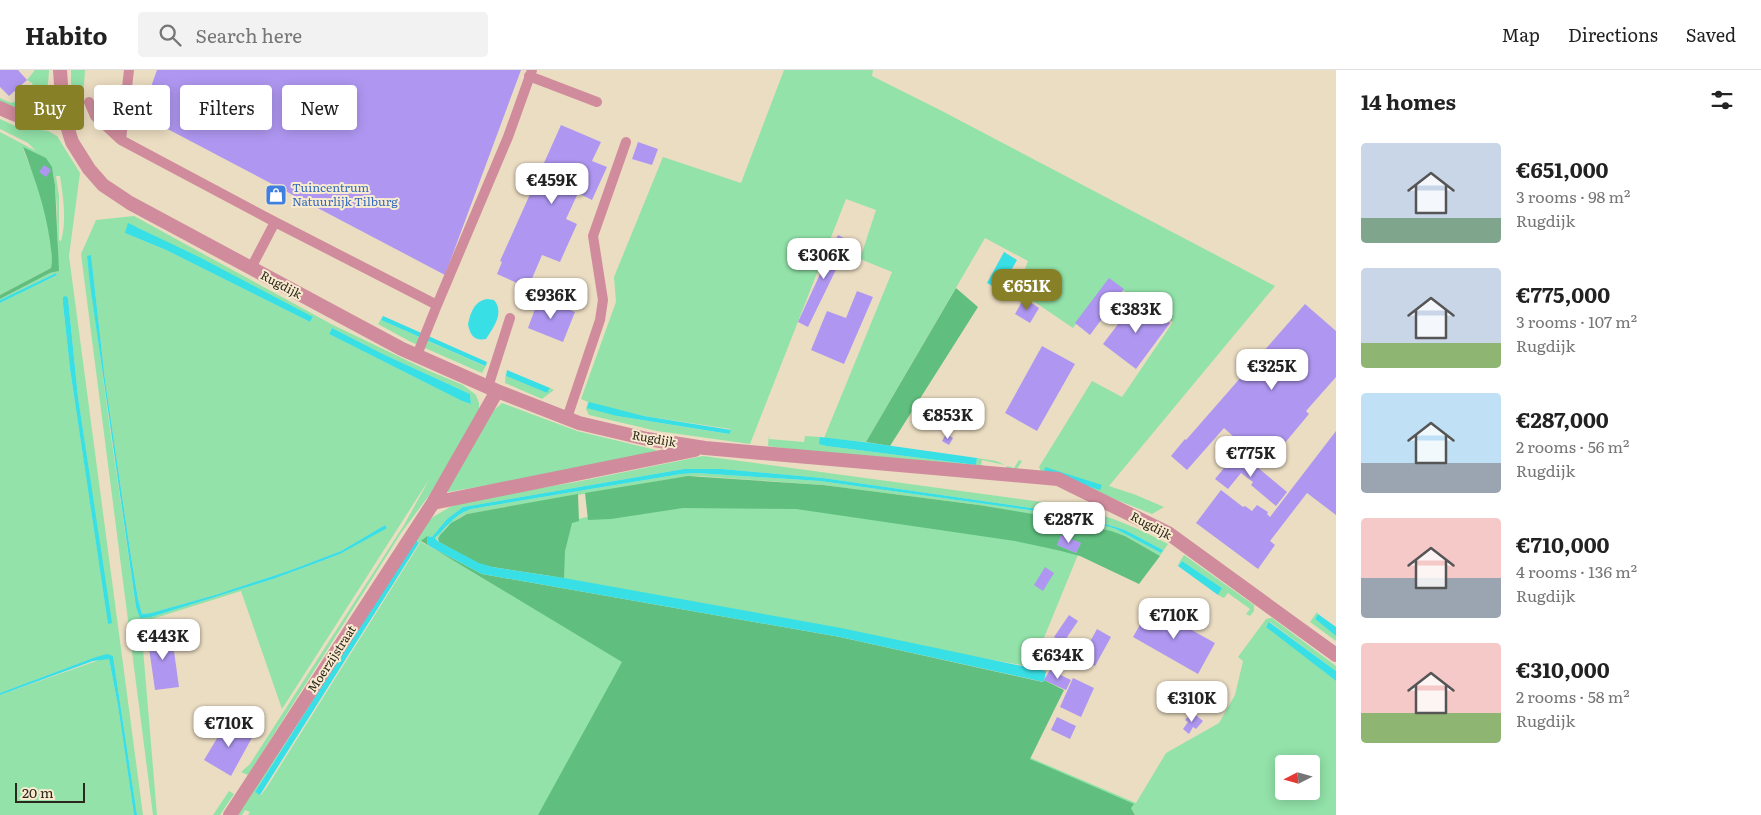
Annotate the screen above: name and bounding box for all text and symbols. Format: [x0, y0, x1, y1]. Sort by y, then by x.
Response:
search box [138, 12, 488, 57]
text: Habito [25, 17, 108, 52]
icon: search [156, 21, 184, 49]
text: Search here [196, 21, 302, 49]
text: Map [1502, 21, 1540, 48]
text: Directions [1568, 21, 1658, 48]
text: Saved [1686, 21, 1736, 48]
chip: Buy [15, 85, 84, 130]
chip: Rent [94, 85, 170, 130]
chip: Filters [180, 85, 272, 130]
chip: New [282, 85, 357, 130]
text: 14 homes [1361, 85, 1456, 116]
icon: filters [1708, 86, 1736, 114]
text: €651,000 [1516, 153, 1609, 184]
pin: €459K [517, 162, 587, 205]
icon: home [1401, 163, 1461, 223]
text: €459K [526, 167, 578, 191]
place label: Tuincentrum Natuurlijk Tilburg [292, 178, 398, 210]
shop icon: Tuincentrum Natuurlijk Tilburg [264, 183, 288, 207]
text: 3 rooms · 98 m² [1516, 184, 1630, 208]
text: Rugdijk [1516, 208, 1575, 232]
pin: €306K [789, 238, 859, 280]
text: €306K [798, 242, 850, 266]
street label: Rugdijk [258, 266, 306, 303]
pin: €651K [992, 268, 1062, 311]
text: €651K [1003, 273, 1051, 297]
pin: €936K [516, 278, 586, 320]
text: €775,000 [1516, 278, 1610, 309]
text: €936K [525, 282, 577, 306]
icon: home [1401, 288, 1461, 348]
pin: €383K [1101, 292, 1171, 334]
text: €383K [1111, 296, 1161, 320]
text: 3 rooms · 107 m² [1516, 309, 1637, 333]
text: Rugdijk [1516, 333, 1575, 357]
pin: €325K [1237, 348, 1307, 391]
text: €325K [1247, 353, 1297, 377]
pin: €853K [913, 398, 983, 440]
text: €853K [923, 402, 973, 426]
text: €287,000 [1516, 403, 1609, 434]
icon: home [1401, 413, 1461, 473]
street label: Rugdijk [631, 425, 678, 451]
text: 2 rooms · 56 m² [1516, 434, 1629, 458]
pin: €775K [1216, 436, 1286, 478]
text: €775K [1226, 440, 1276, 464]
text: Rugdijk [1516, 458, 1575, 482]
pin: €287K [1034, 502, 1104, 544]
text: €287K [1044, 506, 1094, 530]
street label: Rugdijk [1128, 507, 1176, 544]
text: €710,000 [1516, 528, 1610, 559]
icon: home [1401, 538, 1461, 598]
text: 4 rooms · 136 m² [1516, 559, 1637, 583]
text: Rugdijk [1516, 583, 1575, 607]
pin: €710K [1139, 598, 1209, 640]
text: €710K [1149, 602, 1199, 626]
pin: €443K [128, 618, 198, 661]
street label: Moerzijstraat [303, 621, 360, 696]
text: €443K [137, 623, 189, 647]
pin: €634K [1023, 638, 1093, 680]
text: €634K [1032, 642, 1084, 666]
text: €310,000 [1516, 653, 1610, 684]
icon: home [1401, 663, 1461, 723]
pin: €310K [1157, 680, 1227, 723]
text: 2 rooms · 58 m² [1516, 684, 1630, 708]
text: €310K [1167, 685, 1217, 709]
pin: €710K [194, 706, 264, 748]
text: Rugdijk [1516, 708, 1575, 732]
text: €710K [204, 710, 254, 734]
north arrow [1275, 755, 1320, 800]
map controls [1275, 755, 1320, 800]
scale bar [15, 780, 85, 803]
text: 20 m [22, 782, 54, 802]

